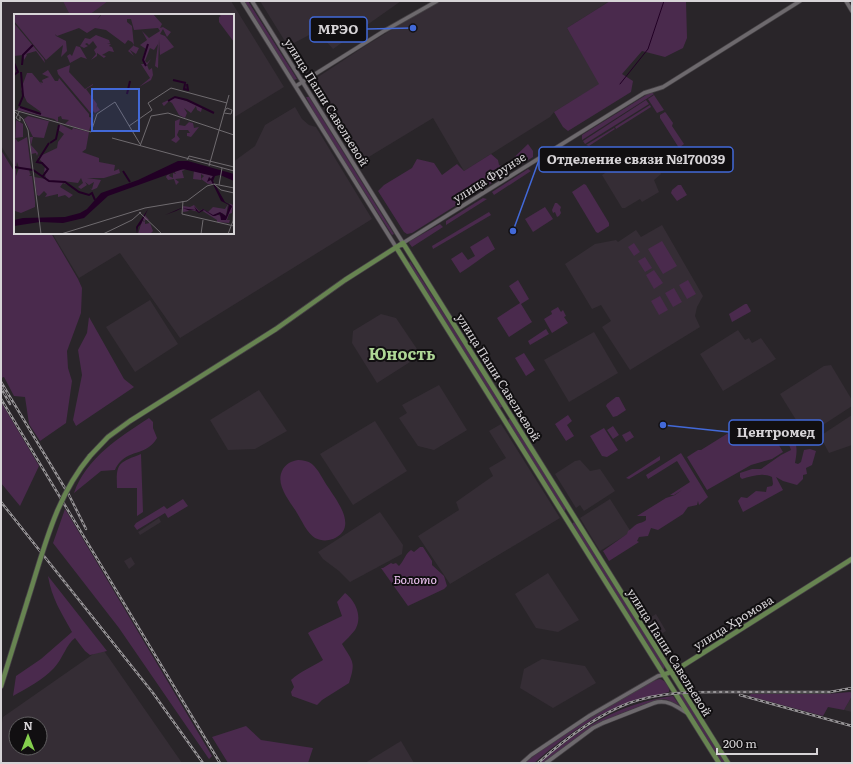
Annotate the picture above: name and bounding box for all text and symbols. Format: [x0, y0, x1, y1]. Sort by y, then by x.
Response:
inset map [14, 14, 234, 234]
callout: МРЭО [310, 17, 367, 42]
text: МРЭО [318, 19, 358, 38]
street label: улица Паши Савельевой [280, 35, 374, 169]
street label: улица Фрунзе [449, 147, 529, 207]
callout: Отделение связи №170039 [539, 147, 733, 172]
text: Отделение связи №170039 [547, 149, 726, 168]
street label: улица Паши Савельевой [452, 310, 546, 444]
district label: Юность [368, 341, 436, 365]
callout: Центромед [729, 420, 823, 445]
text: Центромед [737, 422, 815, 441]
park label: Болото [393, 570, 437, 588]
street label: улица Паши Савельевой [623, 585, 717, 719]
street label: улица Хромова [689, 590, 777, 654]
north arrow [8, 716, 48, 756]
text: N [23, 717, 33, 733]
scale bar [717, 730, 817, 756]
text: 200 m [723, 734, 757, 752]

